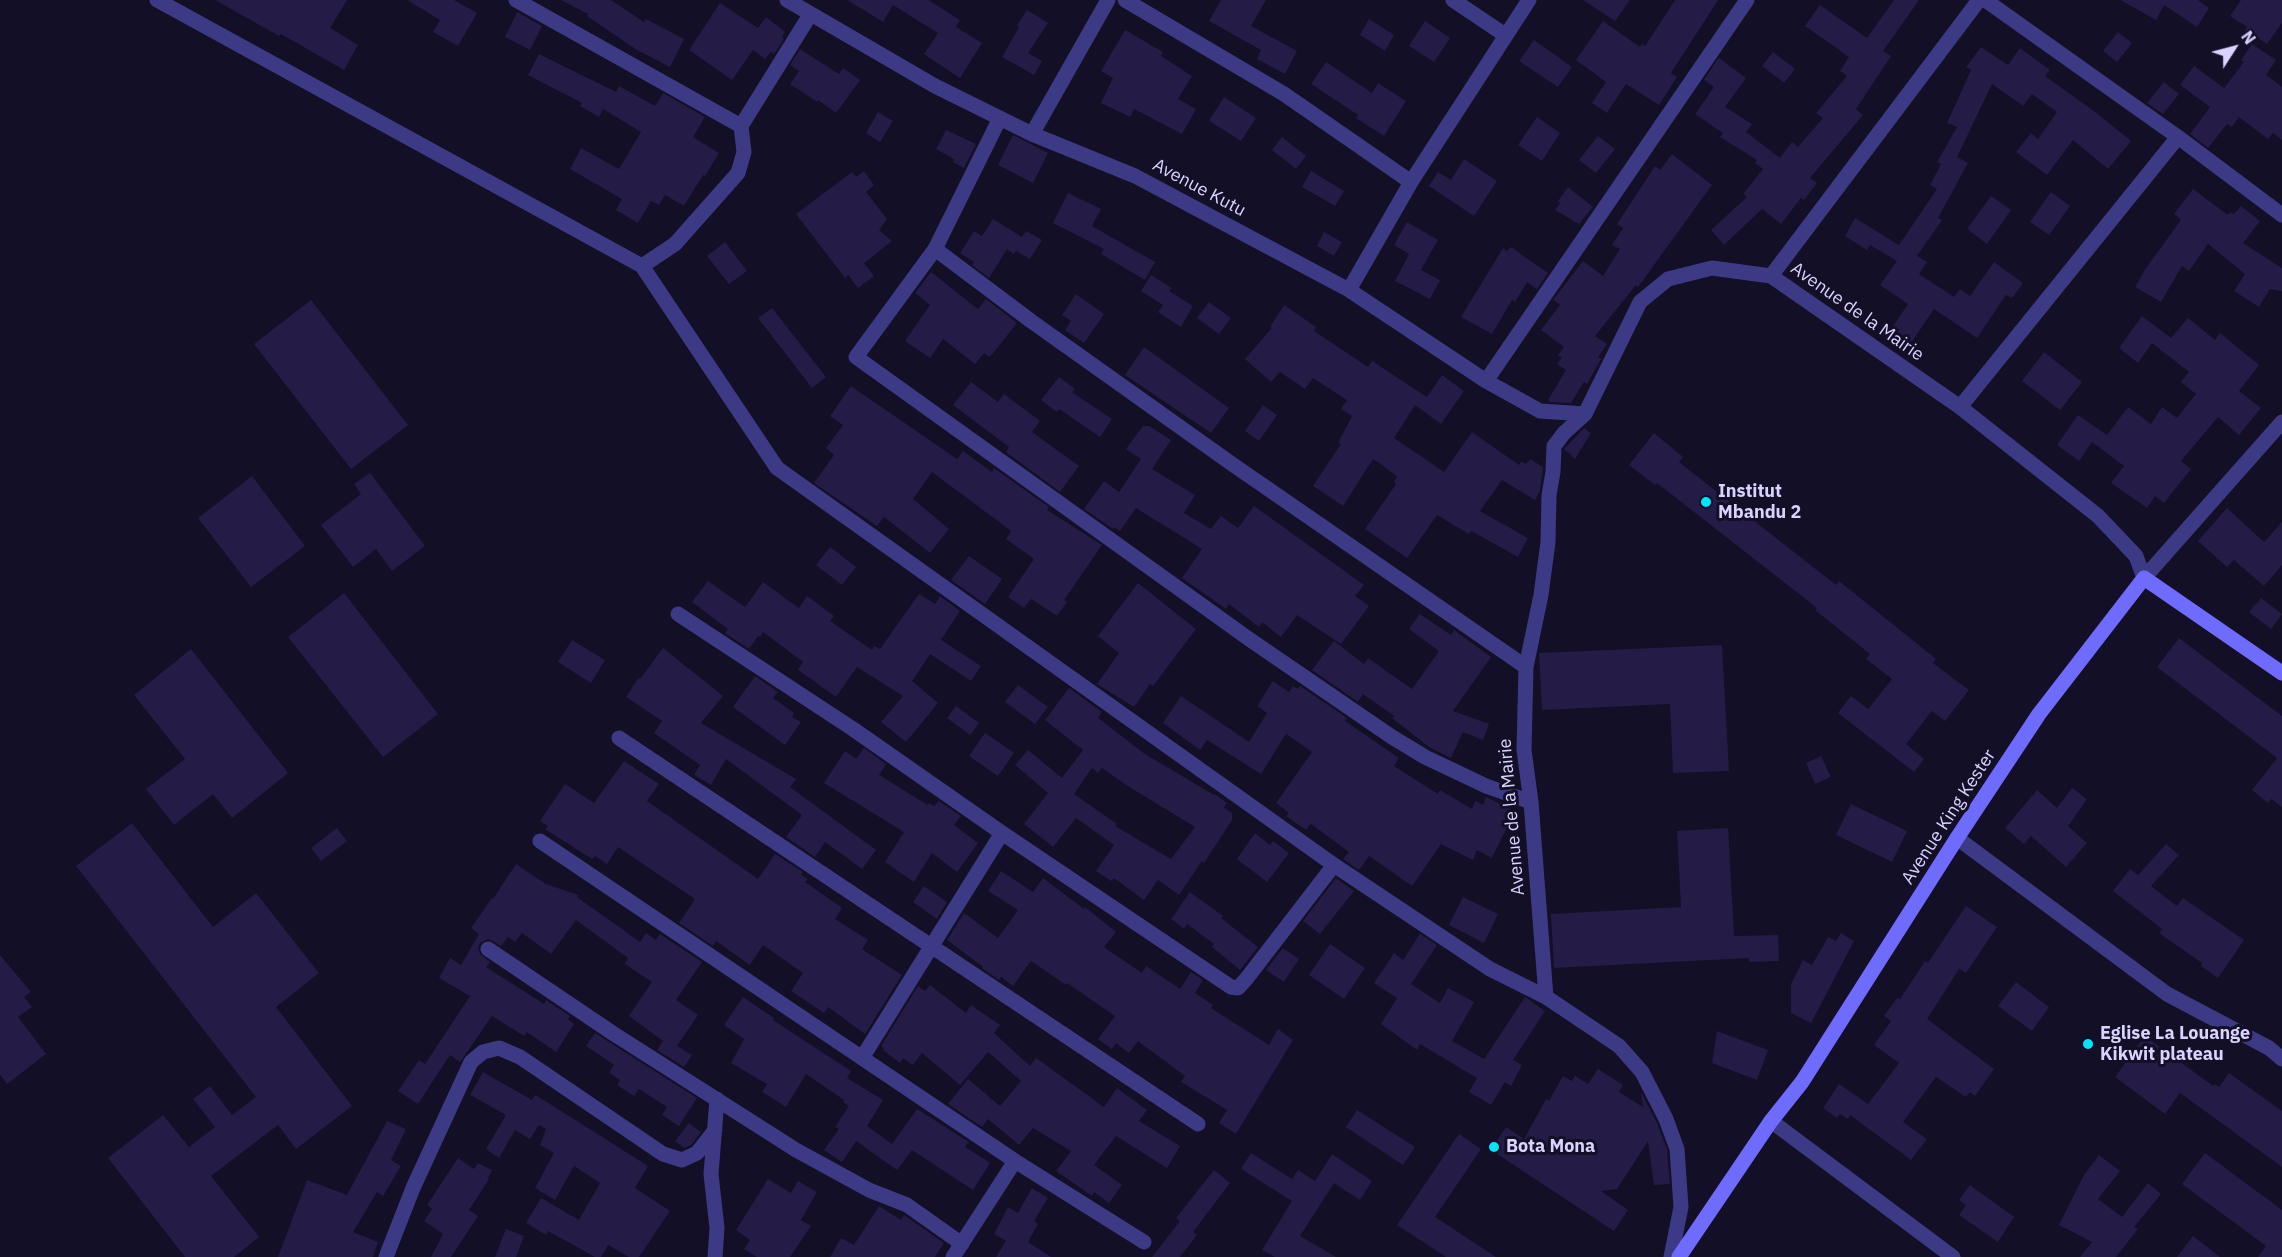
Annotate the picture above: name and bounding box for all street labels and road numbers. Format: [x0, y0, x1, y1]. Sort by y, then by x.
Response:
street label: Avenue Kutu [1149, 154, 1249, 222]
street label: Avenue de la Mairie [1786, 258, 1928, 366]
street label: Avenue de la Mairie [1494, 738, 1530, 896]
street label: Avenue King Kester [1897, 746, 2001, 888]

